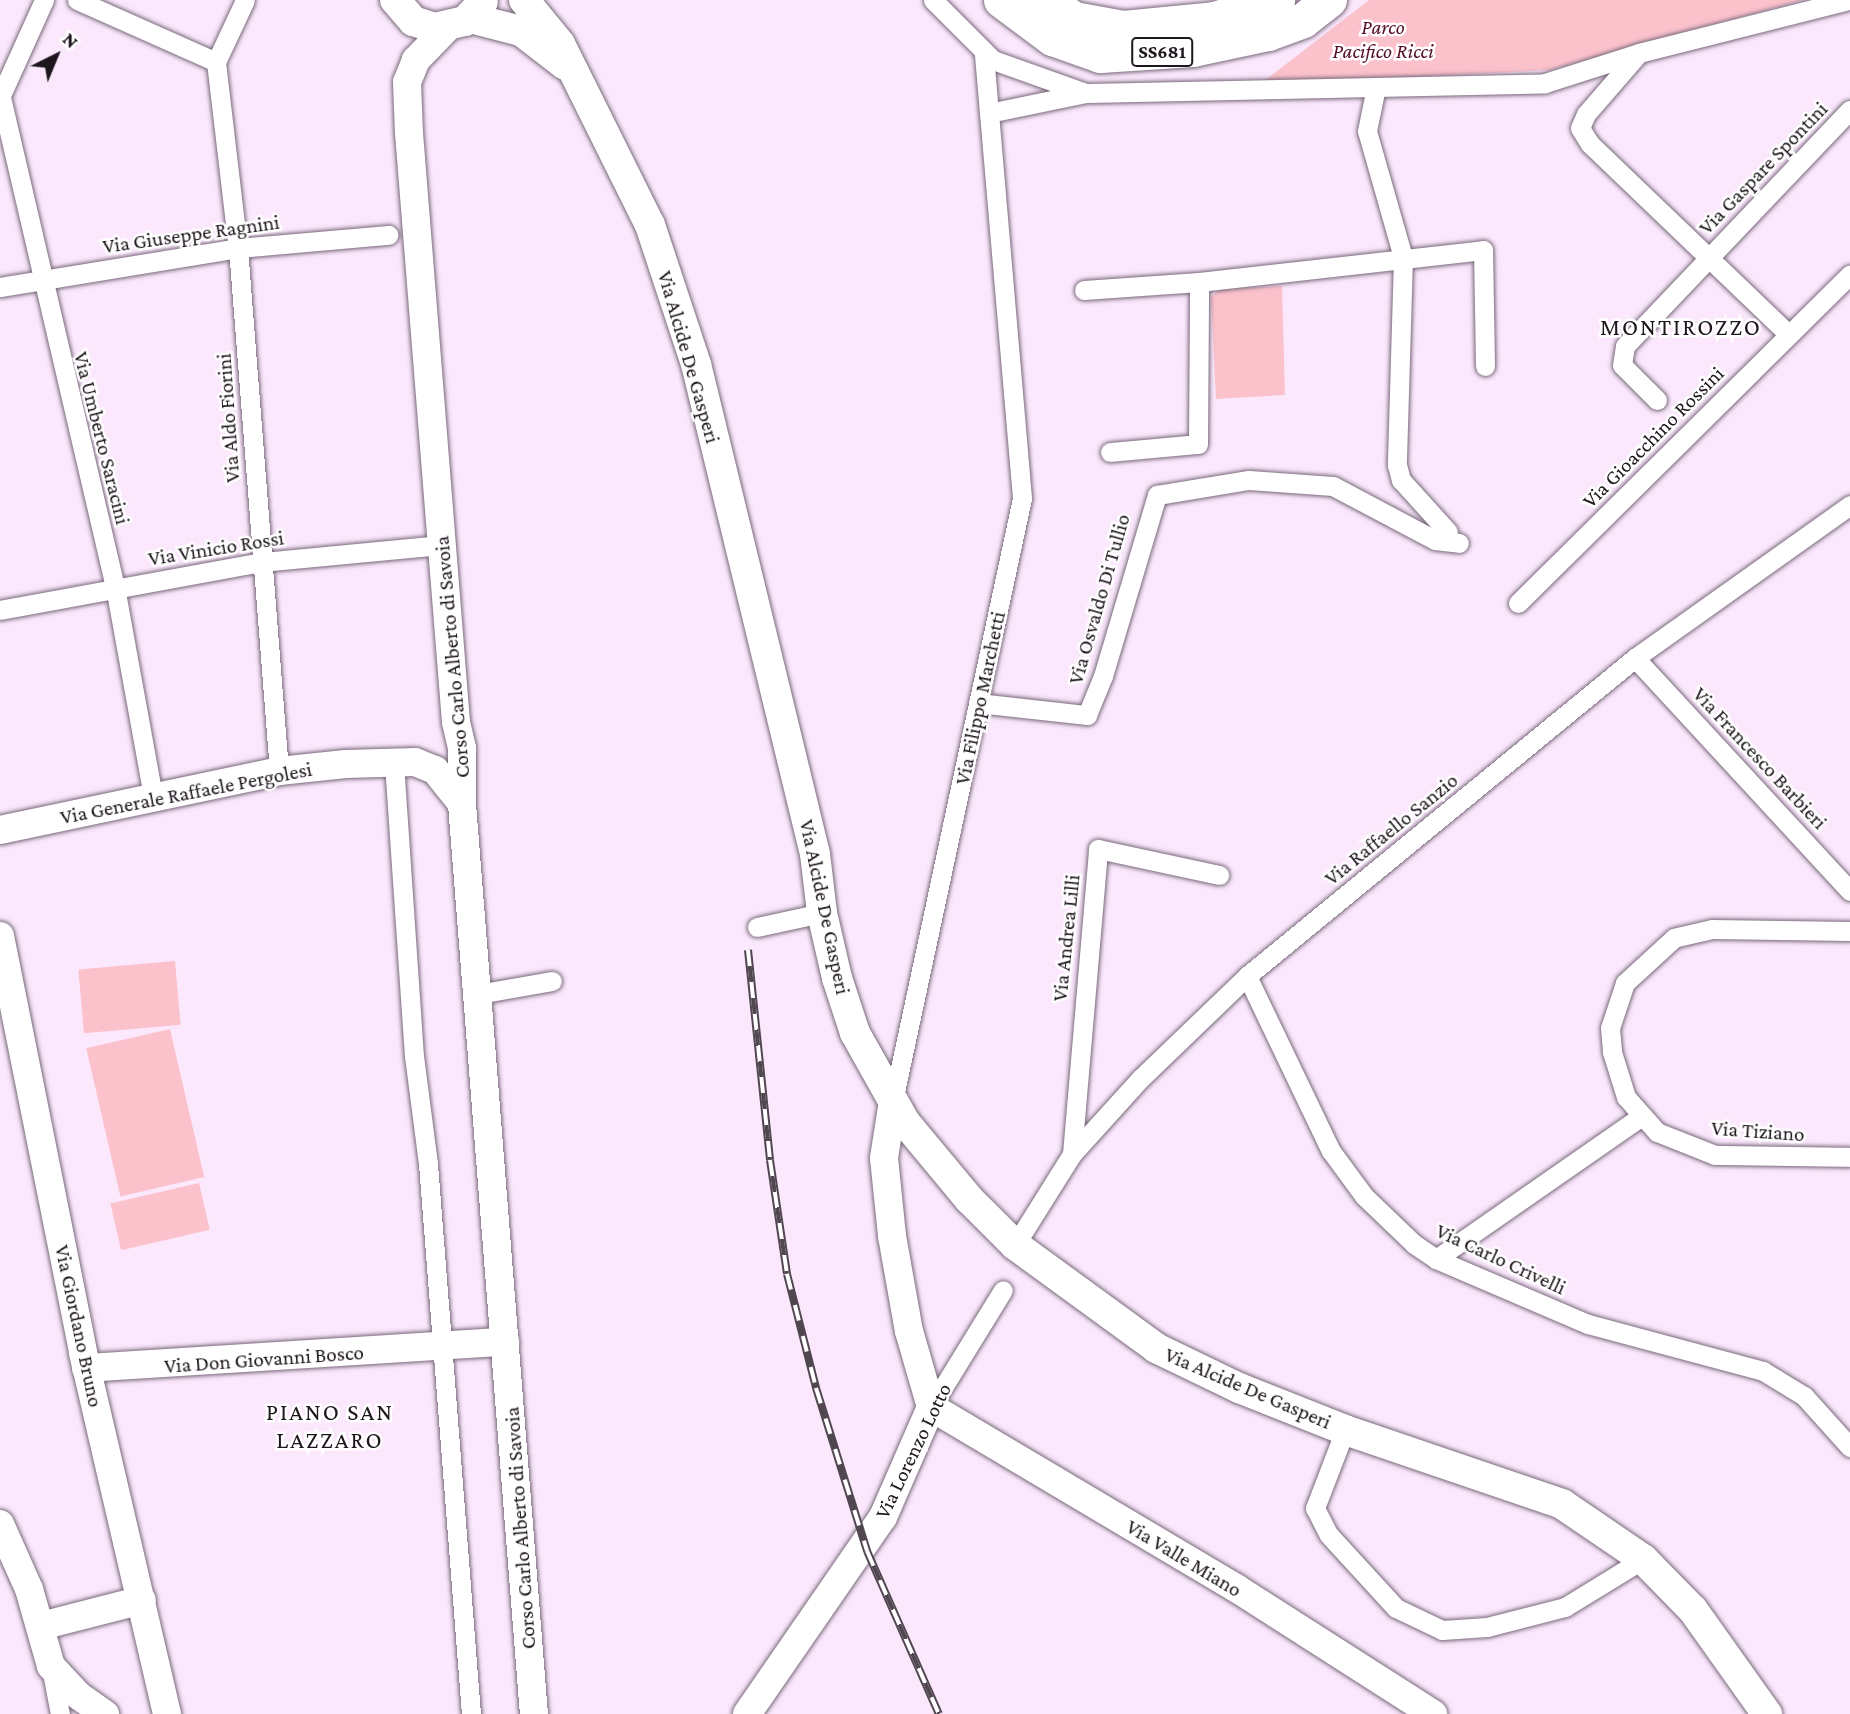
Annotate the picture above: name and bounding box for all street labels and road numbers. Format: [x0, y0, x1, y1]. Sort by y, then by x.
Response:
road number: SS681 [1130, 36, 1194, 68]
street label: Via Gaspare Spontini [1693, 96, 1833, 240]
street label: Via Giuseppe Ragnini [101, 209, 281, 259]
street label: Via Alcide De Gasperi [652, 268, 726, 446]
street label: Via Umberto Saracini [68, 349, 136, 527]
street label: Via Aldo Fiorini [211, 353, 245, 483]
street label: Via Gioacchino Rossini [1577, 361, 1729, 513]
street label: Via Osvaldo Di Tullio [1063, 511, 1135, 687]
street label: Via Vinicio Rossi [146, 525, 286, 571]
street label: Corso Carlo Alberto di Savoia [429, 535, 475, 779]
street label: Via Filippo Marchetti [949, 609, 1011, 787]
street label: Via Francesco Barbieri [1688, 682, 1832, 834]
street label: Via Generale Raffaele Pergolesi [58, 756, 314, 830]
street label: Via Raffaello Sanzio [1319, 767, 1463, 891]
street label: Via Alcide De Gasperi [794, 817, 856, 997]
street label: Via Andrea Lilli [1047, 873, 1085, 1003]
street label: Via Tiziano [1710, 1115, 1806, 1147]
street label: Via Carlo Crivelli [1432, 1218, 1570, 1300]
street label: Via Giordano Bruno [50, 1243, 108, 1409]
street label: Via Don Giovanni Bosco [163, 1339, 365, 1379]
street label: Via Alcide De Gasperi [1161, 1342, 1335, 1434]
street label: Via Lorenzo Lotto [869, 1379, 957, 1523]
street label: Corso Carlo Alberto di Savoia [499, 1406, 541, 1650]
street label: Via Valle Miano [1122, 1514, 1246, 1602]

